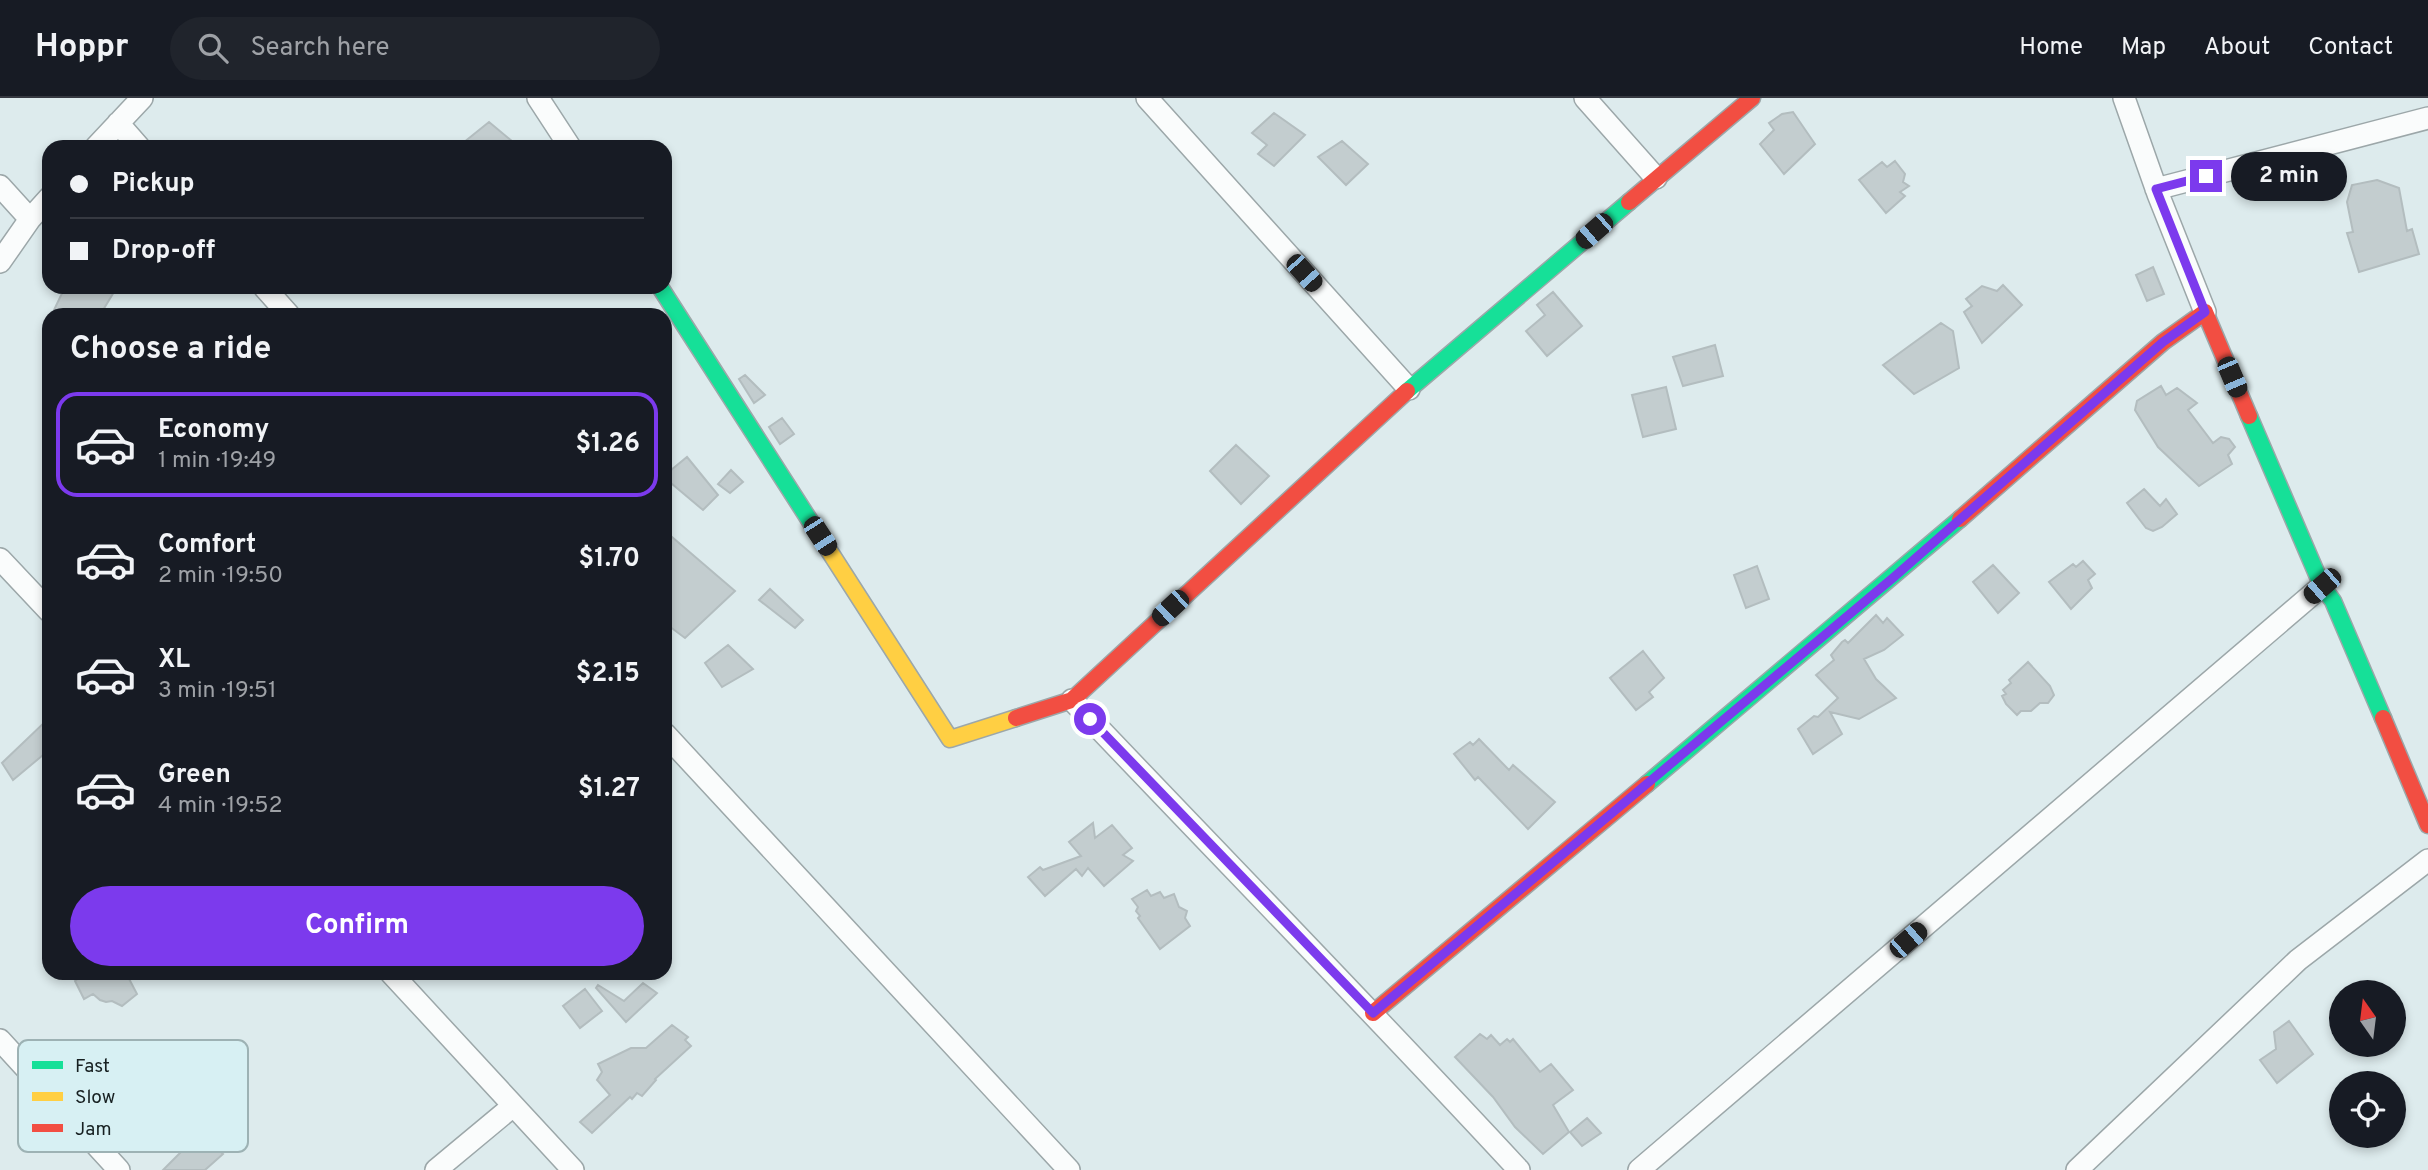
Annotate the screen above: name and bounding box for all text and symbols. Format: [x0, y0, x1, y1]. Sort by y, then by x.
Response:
search box [170, 17, 660, 80]
text: Hoppr [35, 27, 128, 69]
icon: search [194, 29, 232, 67]
text: Search here [250, 32, 389, 65]
text: Home [2019, 33, 2083, 63]
text: Map [2121, 33, 2166, 63]
text: About [2204, 33, 2270, 63]
text: Contact [2308, 33, 2393, 63]
callout: 2 min [2230, 152, 2346, 200]
route end [2190, 160, 2222, 192]
text: 2 min [2259, 162, 2319, 191]
text: Pickup [112, 168, 195, 201]
car [1572, 209, 1617, 253]
text: Drop-off [112, 235, 215, 268]
car [1283, 250, 1326, 296]
text: Choose a ride [70, 330, 271, 370]
car [2215, 354, 2250, 400]
icon: car [74, 413, 137, 476]
text: Economy [158, 414, 269, 447]
text: $1.26 [576, 428, 640, 461]
text: 1 min · 19:49 [158, 447, 276, 476]
car [800, 513, 841, 559]
icon: car [74, 528, 137, 591]
text: Comfort [158, 529, 256, 562]
text: $1.70 [579, 543, 640, 576]
text: 2 min · 19:50 [158, 562, 283, 591]
car [2300, 564, 2345, 608]
car [1148, 586, 1193, 630]
icon: car [74, 643, 137, 706]
text: XL [158, 644, 190, 677]
text: $2.15 [576, 658, 640, 691]
text: 3 min · 19:51 [158, 677, 277, 706]
route start [1074, 703, 1106, 735]
icon: car [74, 758, 137, 821]
text: Green [158, 759, 231, 792]
text: $1.27 [578, 773, 640, 806]
text: 4 min · 19:52 [158, 792, 283, 821]
button: Confirm [70, 886, 644, 966]
car [1886, 918, 1931, 962]
north arrow [2329, 980, 2406, 1057]
map controls [2329, 980, 2406, 1148]
legend [18, 1040, 248, 1152]
text: Fast [75, 1055, 110, 1079]
button: locate [2329, 1071, 2406, 1148]
text: Slow [75, 1086, 115, 1110]
text: Jam [75, 1118, 112, 1142]

